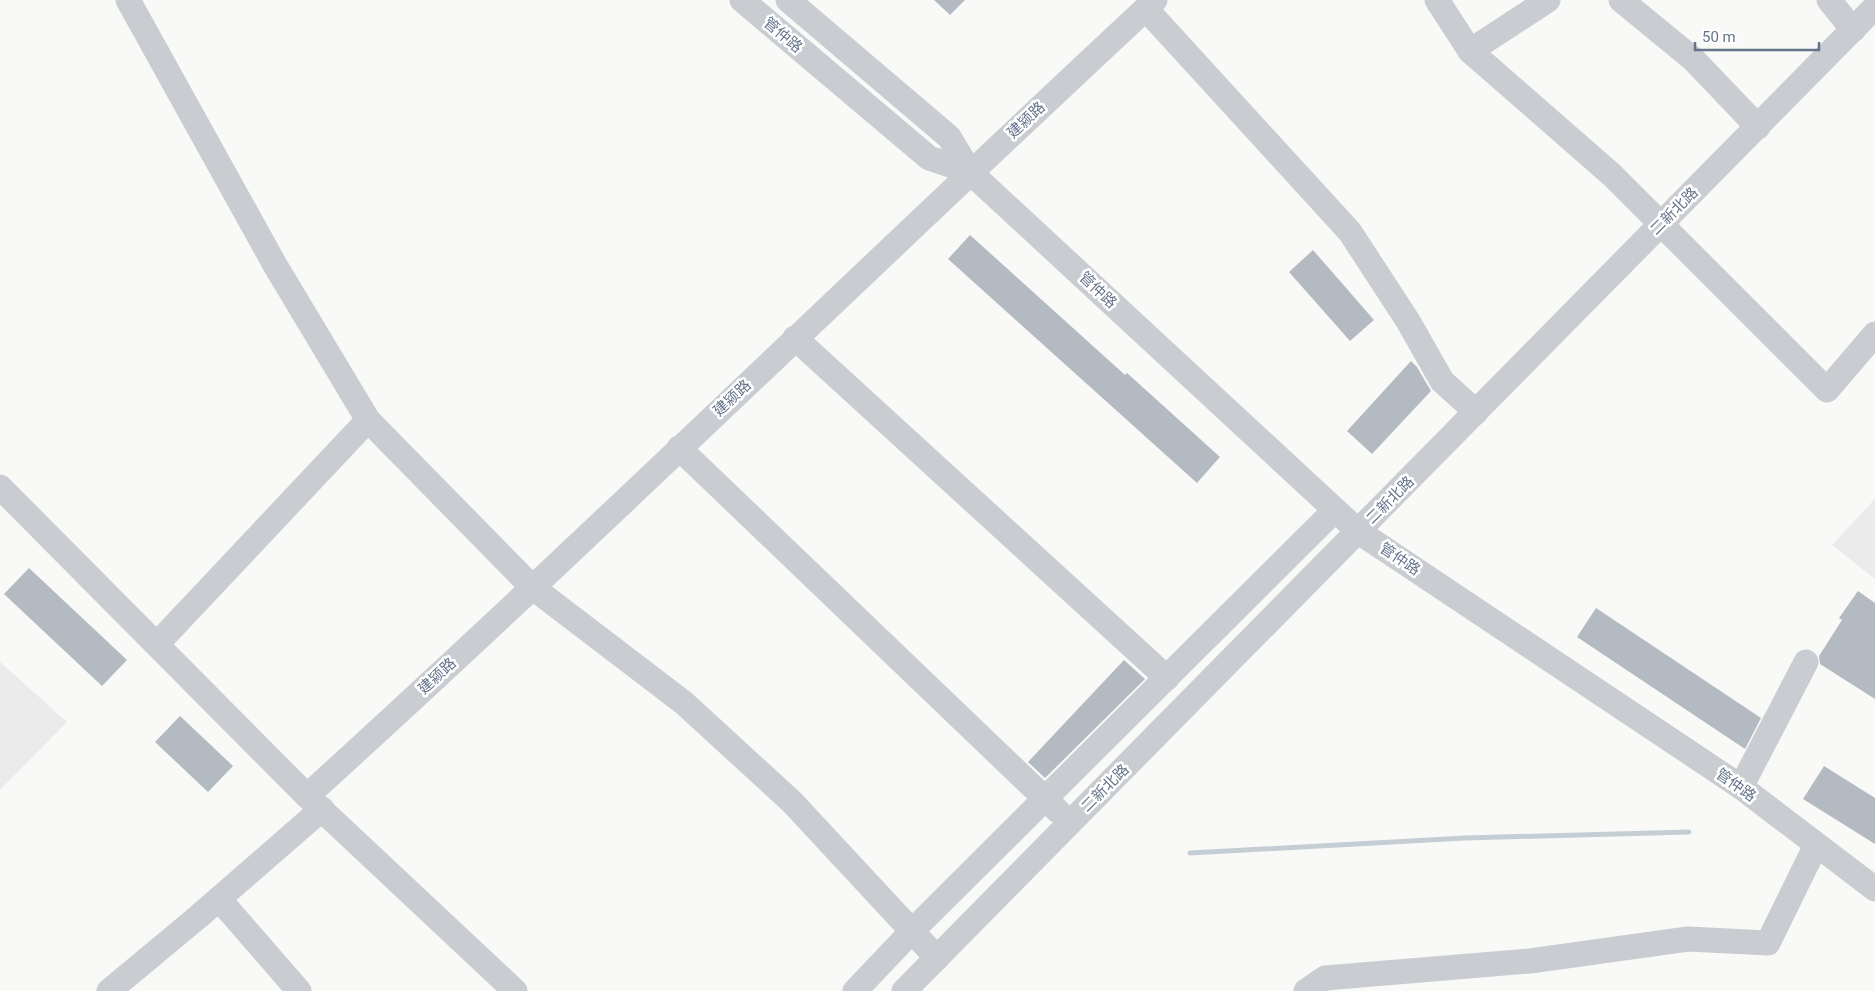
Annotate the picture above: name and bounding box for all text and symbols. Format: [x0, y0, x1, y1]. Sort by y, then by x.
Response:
street label: 管仲路 [760, 14, 806, 56]
scale bar [1695, 20, 1819, 52]
text: 50 m [1702, 28, 1736, 46]
street label: 建颍路 [1003, 98, 1049, 142]
street label: 二新北路 [1646, 183, 1702, 239]
street label: 管仲路 [1075, 268, 1121, 312]
street label: 建颍路 [709, 376, 755, 420]
street label: 二新北路 [1362, 472, 1418, 528]
street label: 管仲路 [1376, 539, 1424, 579]
street label: 建颍路 [414, 654, 460, 698]
street label: 二新北路 [1077, 760, 1133, 816]
street label: 管仲路 [1712, 765, 1760, 805]

